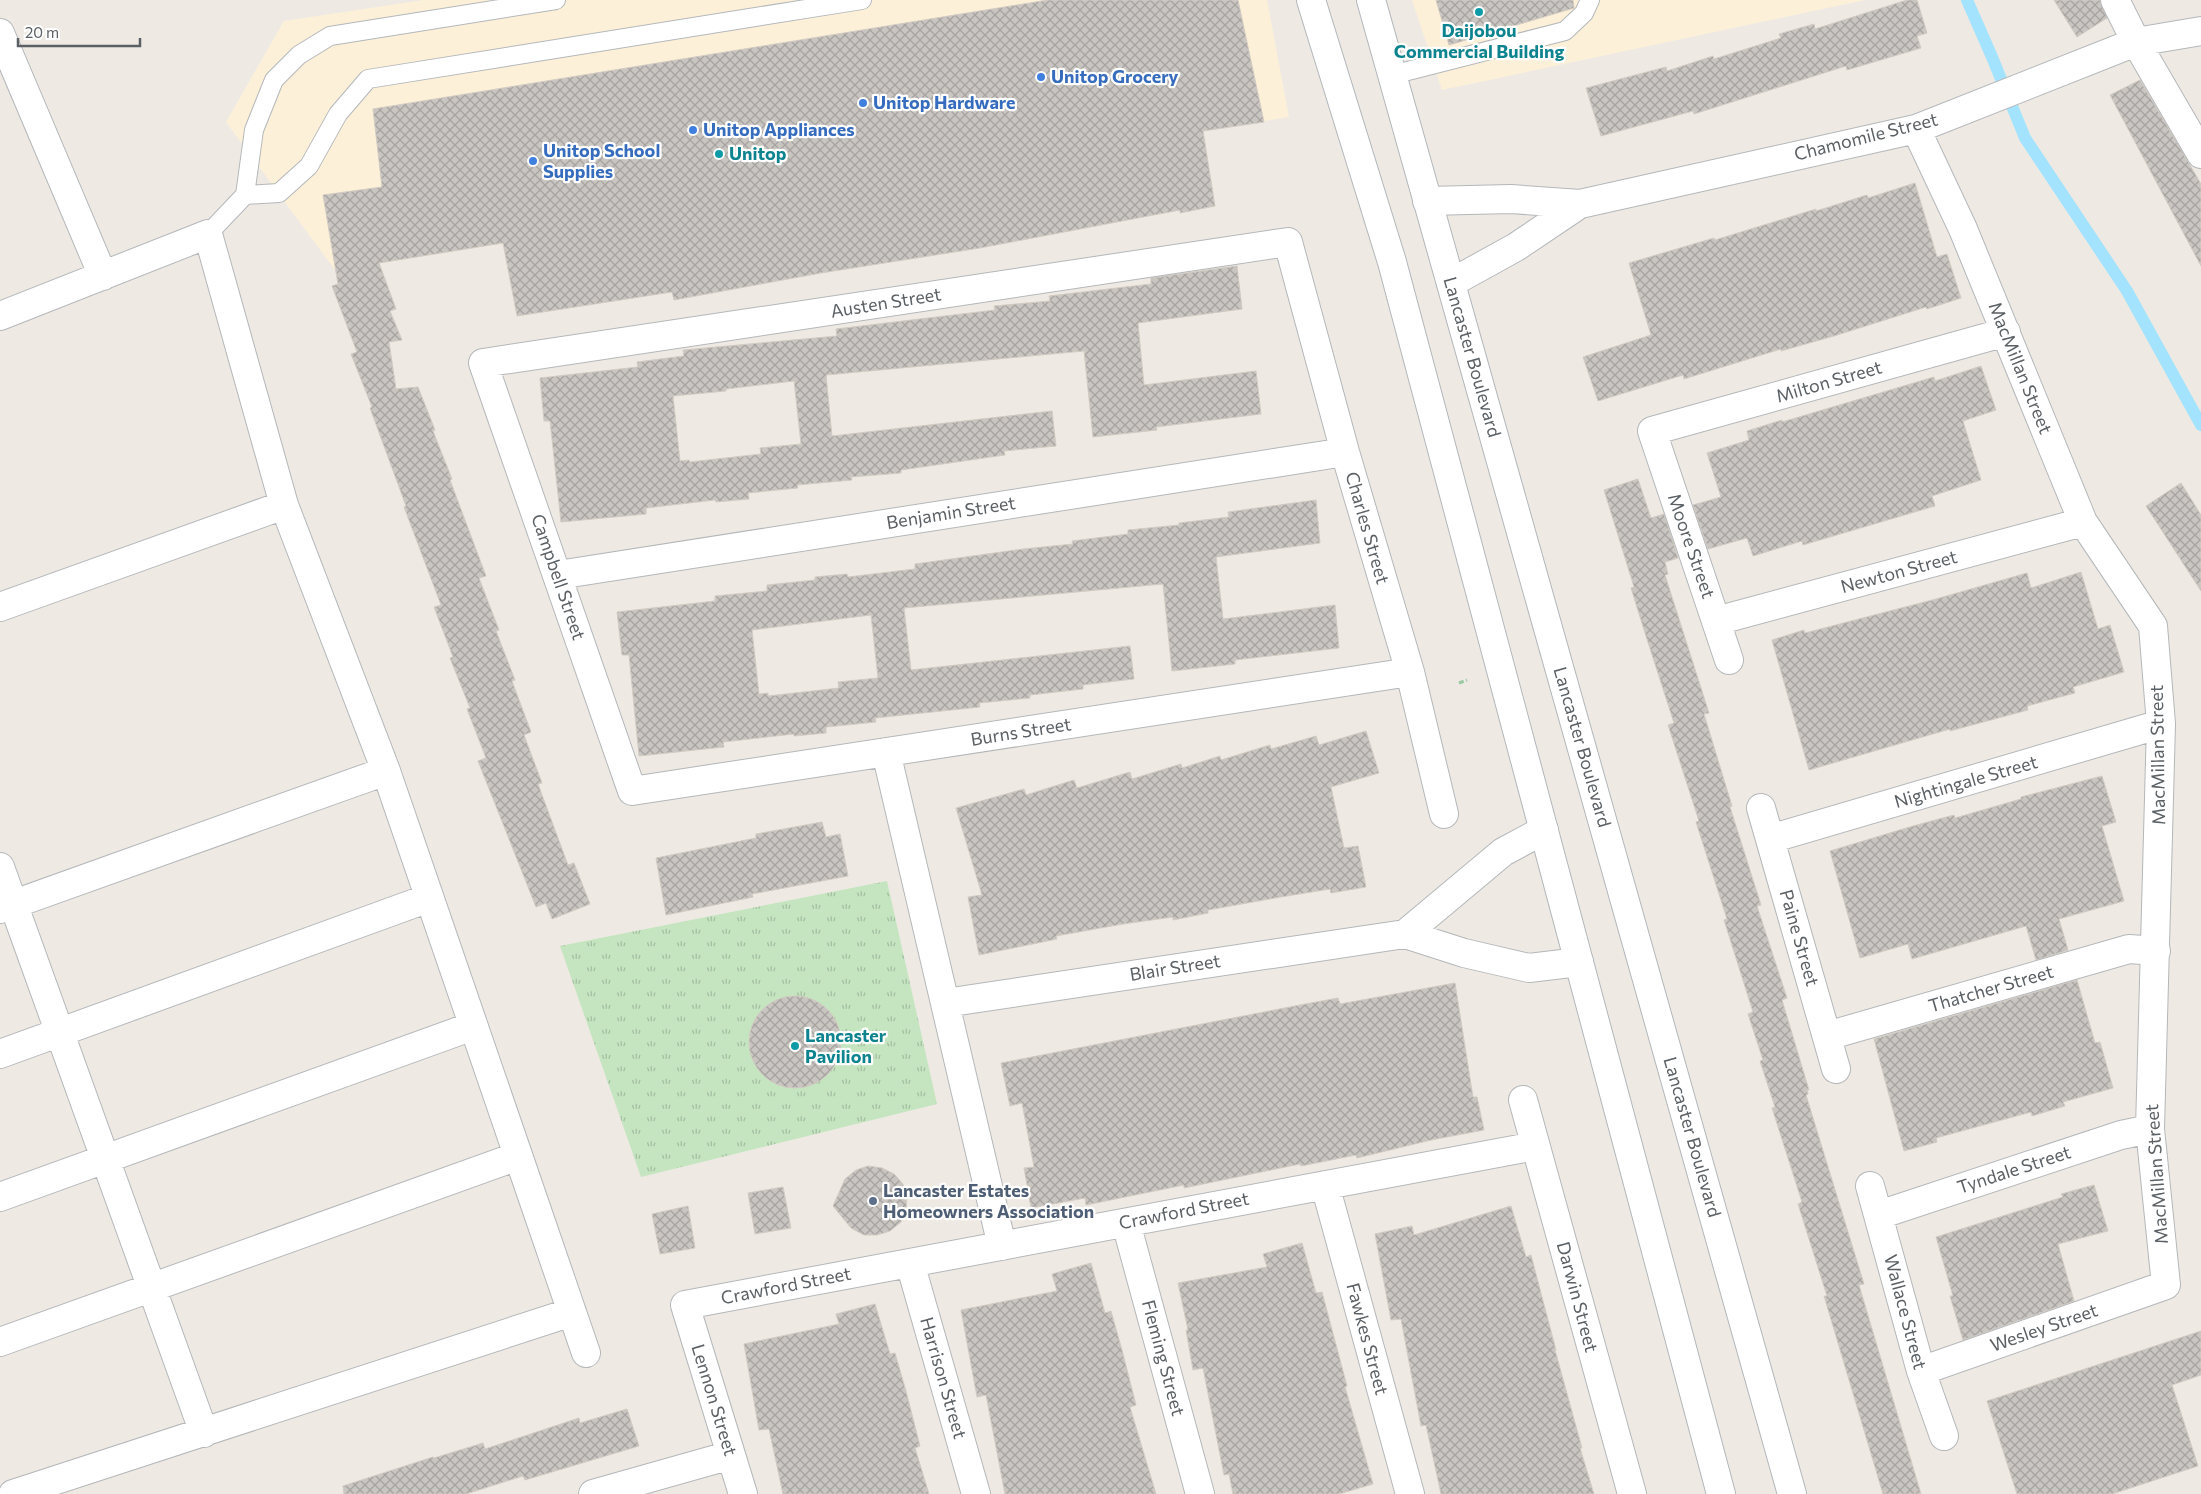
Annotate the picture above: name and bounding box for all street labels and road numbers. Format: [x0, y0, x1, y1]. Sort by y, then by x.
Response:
street label: Chamomile Street [1792, 108, 1940, 165]
street label: Lancaster Boulevard [1440, 274, 1506, 439]
street label: Austen Street [829, 282, 943, 322]
street label: MacMillan Street [1984, 298, 2057, 437]
street label: Milton Street [1773, 355, 1884, 407]
street label: Charles Street [1341, 469, 1395, 586]
street label: Moore Street [1664, 490, 1720, 601]
street label: Benjamin Street [885, 491, 1017, 533]
street label: Campbell Street [527, 511, 591, 643]
street label: Newton Street [1838, 545, 1959, 597]
street label: Lancaster Boulevard [1550, 664, 1616, 829]
street label: MacMillan Street [2145, 685, 2169, 825]
street label: Burns Street [969, 712, 1073, 750]
street label: Nightingale Street [1892, 750, 2040, 812]
street label: Paine Street [1776, 887, 1824, 989]
street label: Blair Street [1128, 949, 1222, 985]
street label: Thatcher Street [1926, 960, 2056, 1016]
street label: Lancaster Boulevard [1660, 1054, 1726, 1219]
street label: MacMillan Street [2140, 1103, 2172, 1245]
street label: Tyndale Street [1954, 1140, 2073, 1198]
street label: Crawford Street [1117, 1187, 1251, 1233]
street label: Darwin Street [1553, 1239, 1603, 1354]
street label: Wallace Street [1880, 1252, 1932, 1372]
street label: Crawford Street [719, 1262, 853, 1308]
street label: Fawkes Street [1342, 1280, 1393, 1397]
street label: Fleming Street [1138, 1297, 1190, 1418]
street label: Wesley Street [1987, 1298, 2100, 1356]
street label: Harrison Street [916, 1314, 972, 1441]
street label: Lennon Street [688, 1341, 742, 1458]

